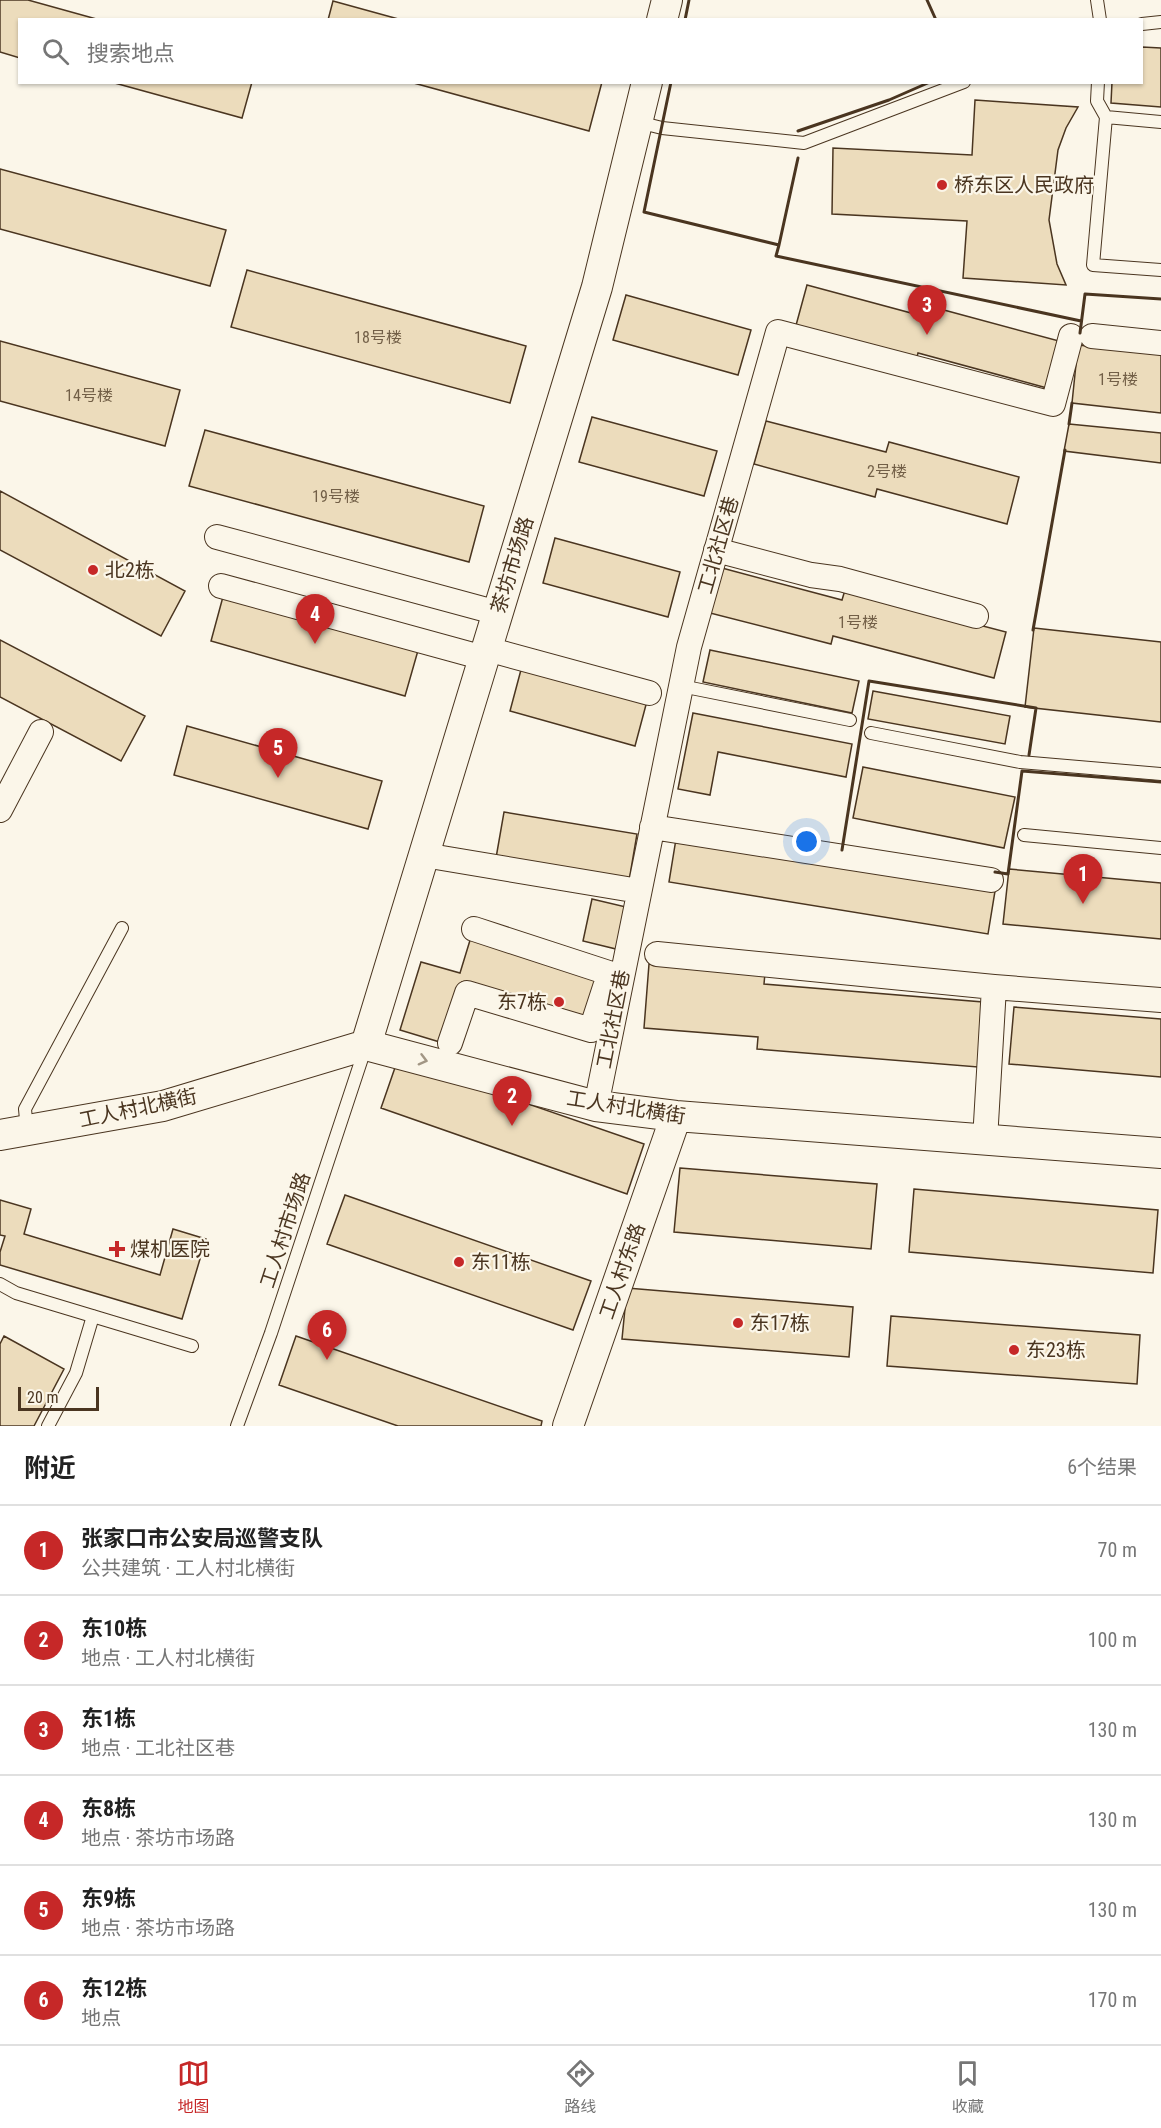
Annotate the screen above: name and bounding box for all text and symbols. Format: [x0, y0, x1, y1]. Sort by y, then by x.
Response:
search box [18, 18, 1143, 84]
icon: search [39, 35, 72, 68]
text: 搜索地点 [87, 41, 175, 66]
place label: 桥东区人民政府 [954, 173, 1094, 197]
marker: 桥东区人民政府 [935, 178, 949, 192]
pin: 3 [908, 286, 946, 335]
house number: 18号楼 [354, 328, 402, 347]
house number: 1号楼 [1098, 370, 1138, 389]
house number: 14号楼 [65, 386, 113, 405]
house number: 2号楼 [867, 462, 907, 481]
house number: 19号楼 [312, 487, 360, 506]
street label: 工北社区巷 [693, 494, 743, 596]
street label: 茶坊市场路 [486, 514, 538, 616]
place label: 北2栋 [105, 558, 155, 582]
marker: 北2栋 [86, 563, 100, 577]
pin: 4 [296, 594, 334, 644]
house number: 1号楼 [838, 613, 878, 632]
pin: 5 [258, 728, 298, 778]
your location [792, 827, 821, 856]
pin: 1 [1064, 854, 1102, 904]
street label: 工北社区巷 [592, 968, 634, 1070]
place label: 东7栋 [497, 990, 547, 1014]
marker: 东7栋 [552, 995, 566, 1009]
one-way arrow [417, 1053, 427, 1066]
pin: 2 [492, 1076, 532, 1126]
street label: 工人村北横街 [77, 1084, 199, 1132]
street label: 工人村北横街 [565, 1086, 687, 1128]
street label: 工人村市场路 [255, 1169, 315, 1291]
street label: 工人村东路 [594, 1220, 650, 1322]
place label: 煤机医院 [130, 1237, 210, 1261]
marker: 煤机医院 [108, 1240, 126, 1258]
place label: 东11栋 [471, 1250, 531, 1274]
marker: 东11栋 [452, 1255, 466, 1269]
pin: 6 [308, 1310, 346, 1360]
place label: 东17栋 [750, 1311, 810, 1335]
marker: 东17栋 [731, 1316, 745, 1330]
place label: 东23栋 [1026, 1338, 1086, 1362]
marker: 东23栋 [1007, 1343, 1021, 1357]
scale bar [18, 1384, 99, 1412]
text: 20 m [27, 1388, 59, 1407]
text: 附近 [24, 1453, 76, 1483]
text: 6个结果 [1067, 1455, 1137, 1479]
text: 张家口市公安局巡警支队 [81, 1526, 323, 1551]
text: 1 [38, 1538, 49, 1562]
text: 70 m [1098, 1538, 1137, 1562]
text: 公共建筑 · 工人村北横街 [81, 1556, 295, 1580]
text: 东10栋 [81, 1616, 147, 1641]
text: 2 [38, 1628, 49, 1652]
text: 100 m [1088, 1628, 1137, 1652]
text: 地点 · 工人村北横街 [81, 1646, 255, 1670]
text: 东1栋 [81, 1706, 136, 1731]
text: 3 [38, 1718, 49, 1742]
text: 130 m [1088, 1718, 1137, 1742]
text: 地点 · 工北社区巷 [81, 1736, 235, 1760]
text: 东8栋 [81, 1796, 136, 1821]
text: 4 [38, 1808, 49, 1832]
text: 130 m [1088, 1808, 1137, 1832]
text: 地点 · 茶坊市场路 [81, 1826, 235, 1850]
text: 东9栋 [81, 1886, 136, 1911]
text: 5 [38, 1898, 49, 1922]
text: 130 m [1088, 1898, 1137, 1922]
text: 地点 · 茶坊市场路 [81, 1916, 235, 1940]
text: 东12栋 [81, 1976, 147, 2001]
text: 6 [38, 1988, 49, 2012]
text: 170 m [1088, 1988, 1137, 2012]
text: 地点 [81, 2006, 121, 2030]
tab: 地图 [177, 2057, 210, 2117]
tab: 路线 [564, 2057, 597, 2117]
tab: 收藏 [951, 2057, 984, 2117]

